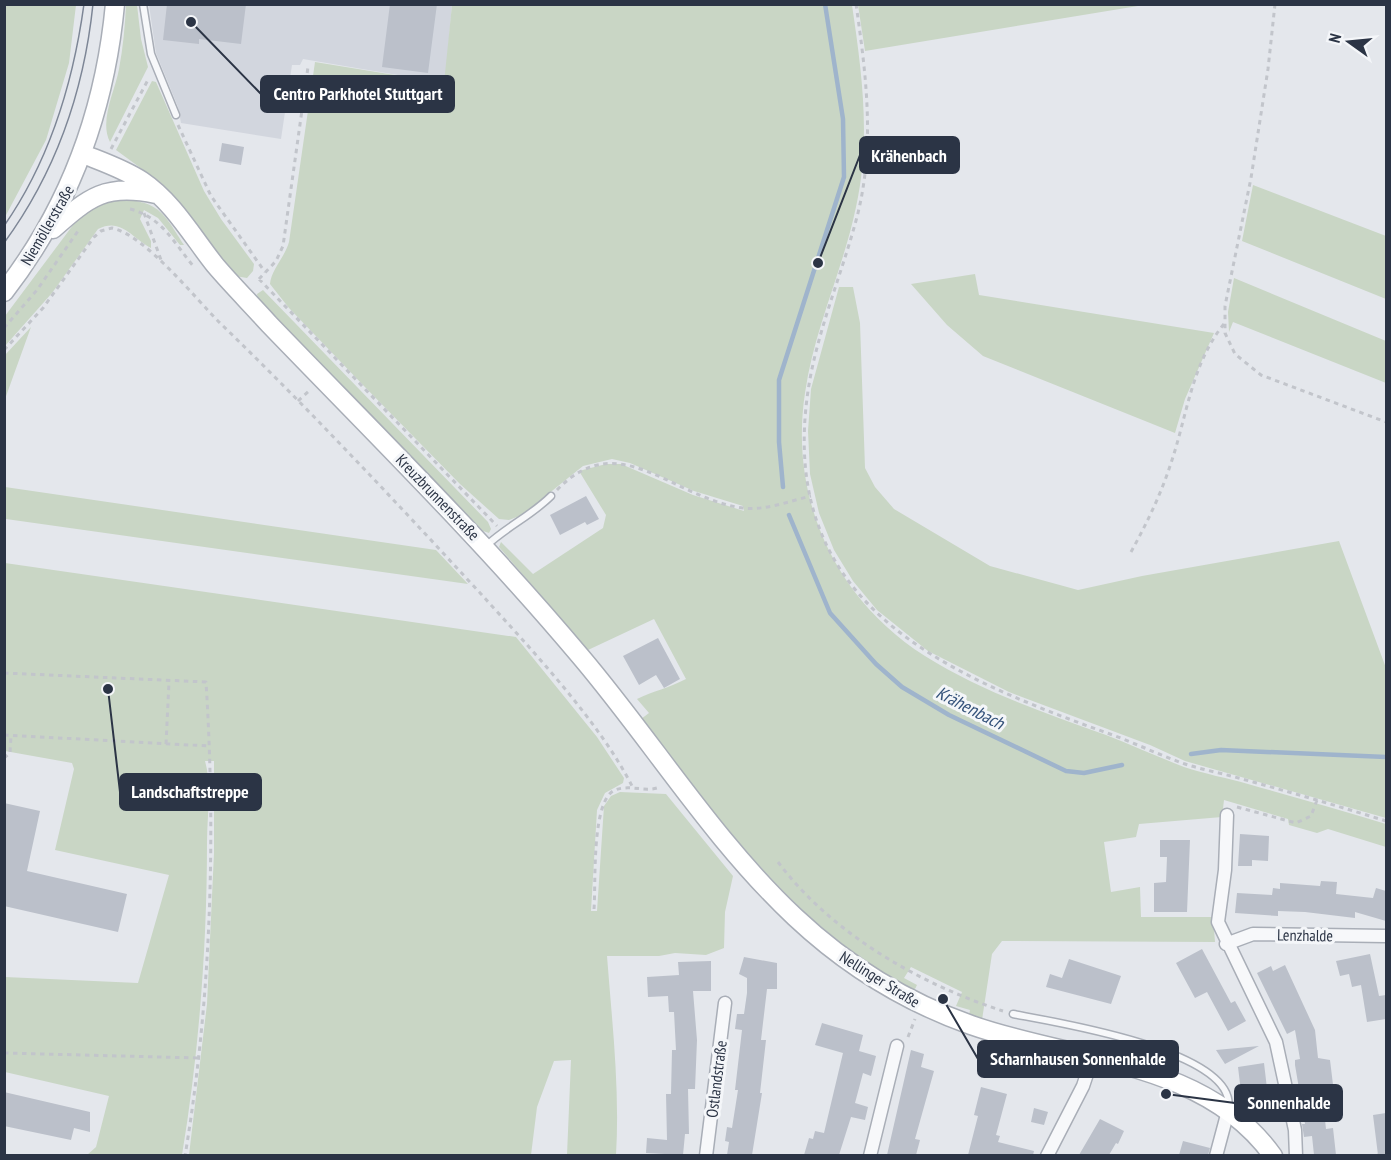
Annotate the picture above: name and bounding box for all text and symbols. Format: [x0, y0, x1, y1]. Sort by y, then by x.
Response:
north arrow [1319, 12, 1379, 72]
text: N [1324, 31, 1345, 45]
callout: Centro Parkhotel Stuttgart [261, 76, 454, 112]
text: Centro Parkhotel Stuttgart [273, 82, 443, 105]
callout: Krähenbach [860, 137, 959, 173]
text: Krähenbach [871, 144, 947, 167]
street label: Niemöllerstraße [16, 181, 78, 269]
street label: Kreuzbrunnenstraße [392, 450, 484, 544]
water label: Krähenbach [932, 681, 1009, 735]
callout: Landschaftstreppe [120, 774, 261, 810]
text: Landschaftstreppe [131, 780, 249, 803]
street label: Lenzhalde [1277, 925, 1333, 945]
street label: Nellinger Straße [836, 946, 924, 1012]
street label: Ostlandstraße [701, 1039, 731, 1119]
callout: Scharnhausen Sonnenhalde [978, 1041, 1178, 1077]
text: Scharnhausen Sonnenhalde [990, 1047, 1166, 1070]
callout: Sonnenhalde [1235, 1085, 1342, 1121]
text: Sonnenhalde [1247, 1091, 1331, 1114]

